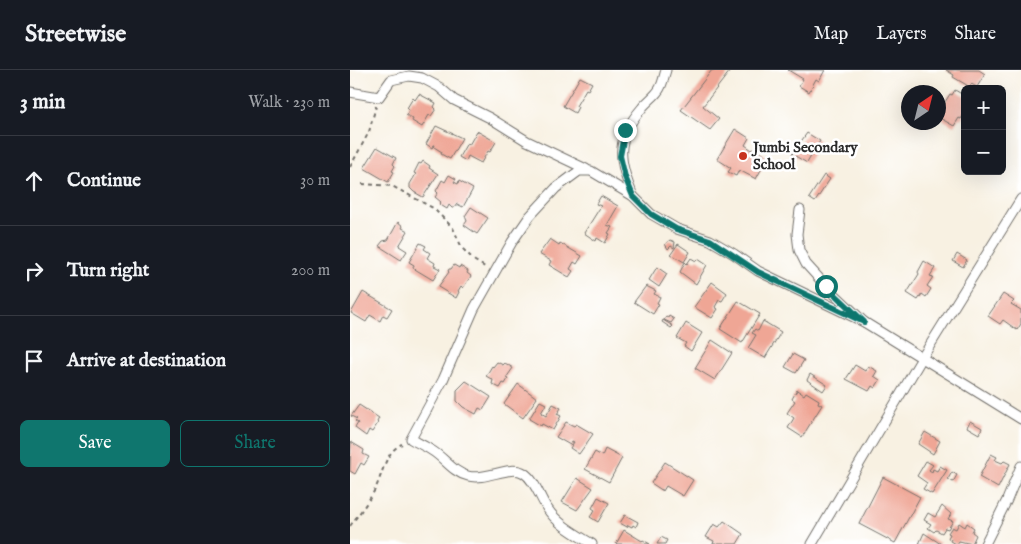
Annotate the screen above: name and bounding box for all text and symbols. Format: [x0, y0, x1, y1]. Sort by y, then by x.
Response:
text: Streetwise [25, 19, 126, 50]
text: Map [814, 23, 848, 46]
text: Layers [876, 23, 927, 46]
text: Share [955, 23, 996, 46]
north arrow [901, 85, 946, 130]
map controls [961, 85, 1006, 175]
button: + [961, 85, 1006, 130]
text: 3 min [20, 89, 65, 116]
text: Walk · 230 m [248, 93, 330, 113]
route end [614, 119, 637, 142]
button: − [961, 130, 1006, 175]
place label: Jumbi Secondary School [751, 138, 858, 174]
marker: Jumbi Secondary School [737, 150, 749, 162]
icon: ahead [20, 167, 48, 195]
text: Continue [67, 169, 141, 193]
text: 30 m [300, 171, 330, 191]
icon: right [20, 257, 48, 285]
text: Turn right [67, 259, 149, 283]
text: 200 m [291, 261, 330, 281]
route start [815, 275, 838, 298]
icon: arrive [20, 347, 48, 375]
text: Arrive at destination [67, 349, 226, 373]
button: Save [20, 420, 170, 467]
button: Share [180, 420, 330, 467]

